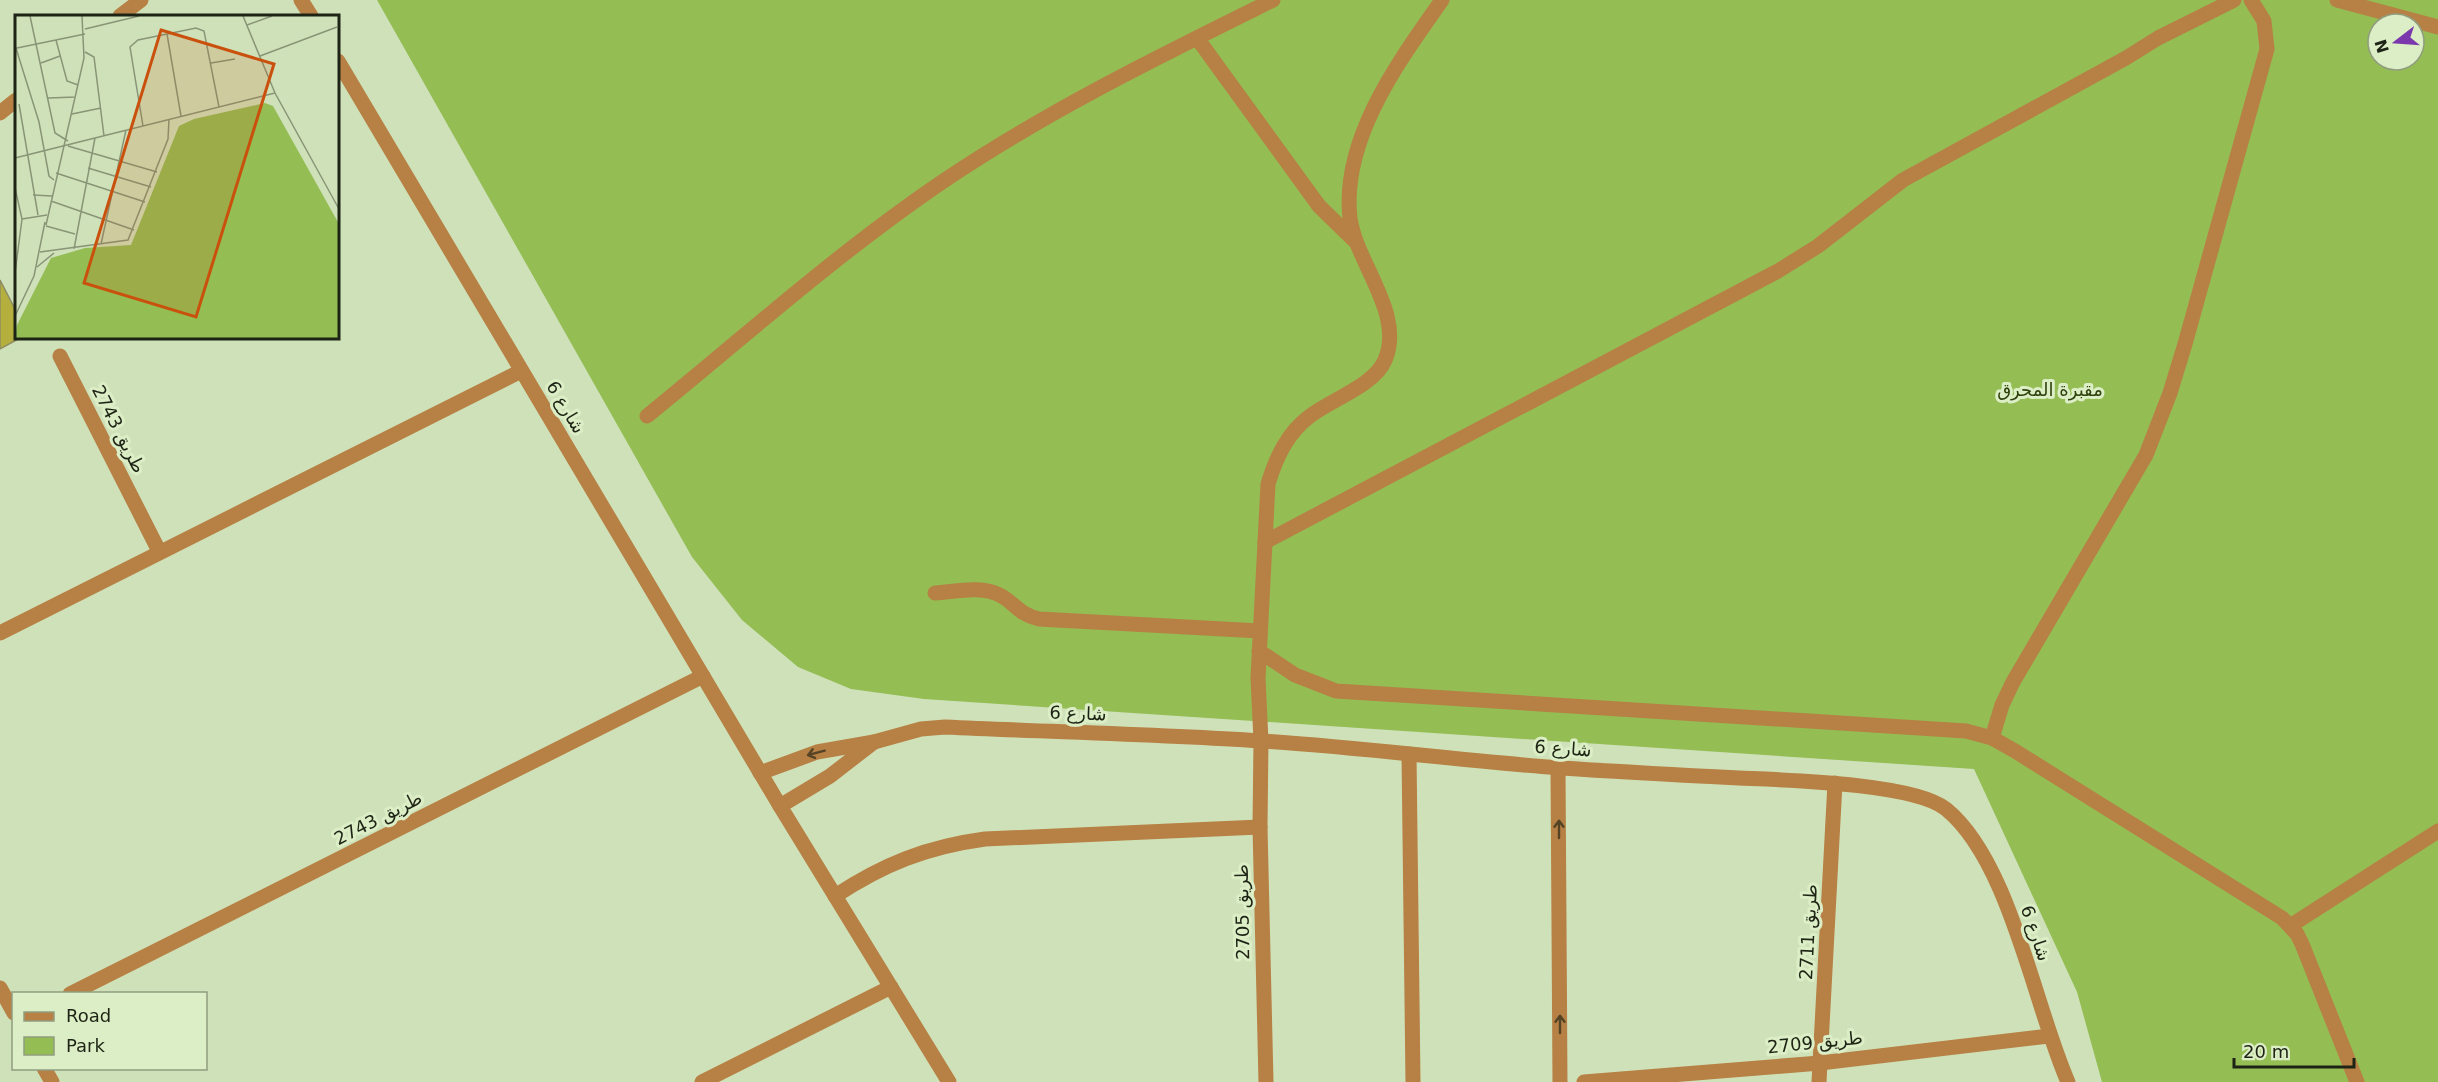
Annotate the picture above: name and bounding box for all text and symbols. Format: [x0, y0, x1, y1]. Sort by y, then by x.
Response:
north arrow [2366, 12, 2426, 72]
inset map [15, 15, 339, 339]
text: N [2371, 37, 2393, 55]
street label: شارع 6 [541, 377, 590, 437]
park label: مقبرة المحرق [1997, 379, 2103, 401]
street label: طريق 2743 [87, 382, 150, 477]
street label: شارع 6 [1049, 702, 1107, 725]
street label: شارع 6 [1534, 736, 1592, 761]
one-way arrow [807, 747, 826, 759]
street label: طريق 2743 [331, 787, 426, 850]
one-way arrow [1553, 819, 1565, 839]
street label: طريق 2705 [1231, 864, 1254, 960]
street label: طريق 2711 [1795, 884, 1822, 980]
street label: شارع 6 [2016, 903, 2055, 964]
legend [12, 992, 207, 1070]
text: Road [66, 1005, 111, 1026]
one-way arrow [1554, 1014, 1566, 1034]
street label: طريق 2709 [1766, 1027, 1864, 1058]
scale bar [2234, 1031, 2354, 1069]
text: Park [66, 1035, 105, 1056]
text: 20 m [2243, 1041, 2289, 1062]

